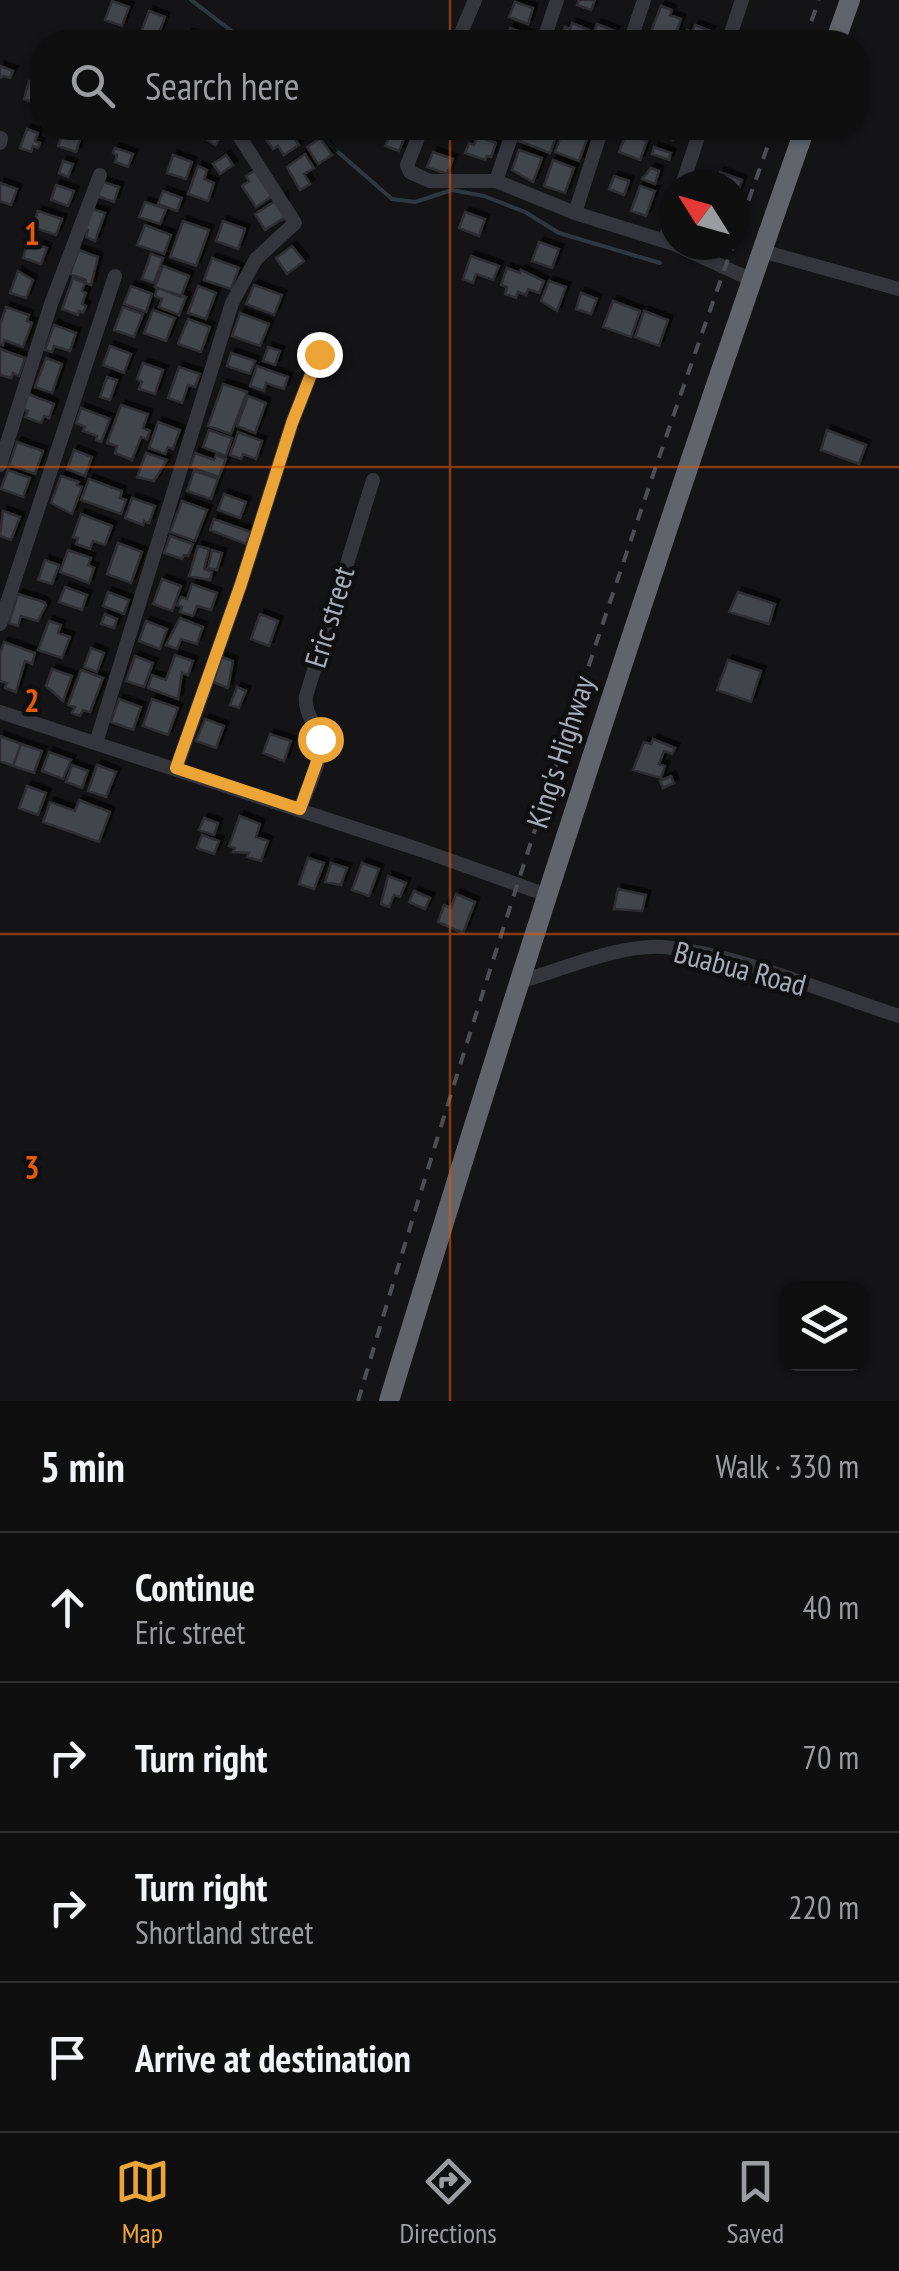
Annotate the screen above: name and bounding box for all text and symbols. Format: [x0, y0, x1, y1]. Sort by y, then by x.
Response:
search box [30, 30, 869, 140]
icon: search [65, 58, 120, 113]
text: Search here [145, 61, 299, 110]
north arrow [659, 170, 749, 260]
text: 1 [24, 212, 40, 254]
route end [297, 332, 343, 378]
street label: Eric street [295, 561, 363, 672]
street label: King's Highway [517, 670, 603, 832]
text: 2 [24, 679, 40, 721]
route start [298, 717, 344, 763]
street label: Buabua Road [670, 931, 811, 1004]
text: 3 [24, 1146, 40, 1188]
map controls [779, 1281, 869, 1371]
button: layers [779, 1281, 869, 1371]
text: 5 min [40, 1439, 125, 1494]
text: Walk · 330 m [715, 1445, 859, 1487]
text: Continue [135, 1562, 255, 1611]
icon: ahead [40, 1580, 95, 1635]
text: 40 m [803, 1586, 859, 1628]
text: Eric street [135, 1611, 245, 1653]
icon: right [40, 1730, 95, 1785]
text: Turn right [135, 1733, 267, 1782]
text: 70 m [803, 1736, 859, 1778]
text: Turn right [135, 1862, 267, 1911]
icon: right [40, 1880, 95, 1935]
text: 220 m [788, 1886, 859, 1928]
text: Shortland street [135, 1911, 313, 1953]
icon: arrive [40, 2030, 95, 2085]
text: Arrive at destination [135, 2033, 411, 2082]
tab: Map [115, 2154, 170, 2251]
tab: Directions [399, 2154, 497, 2251]
tab: Saved [726, 2154, 784, 2251]

